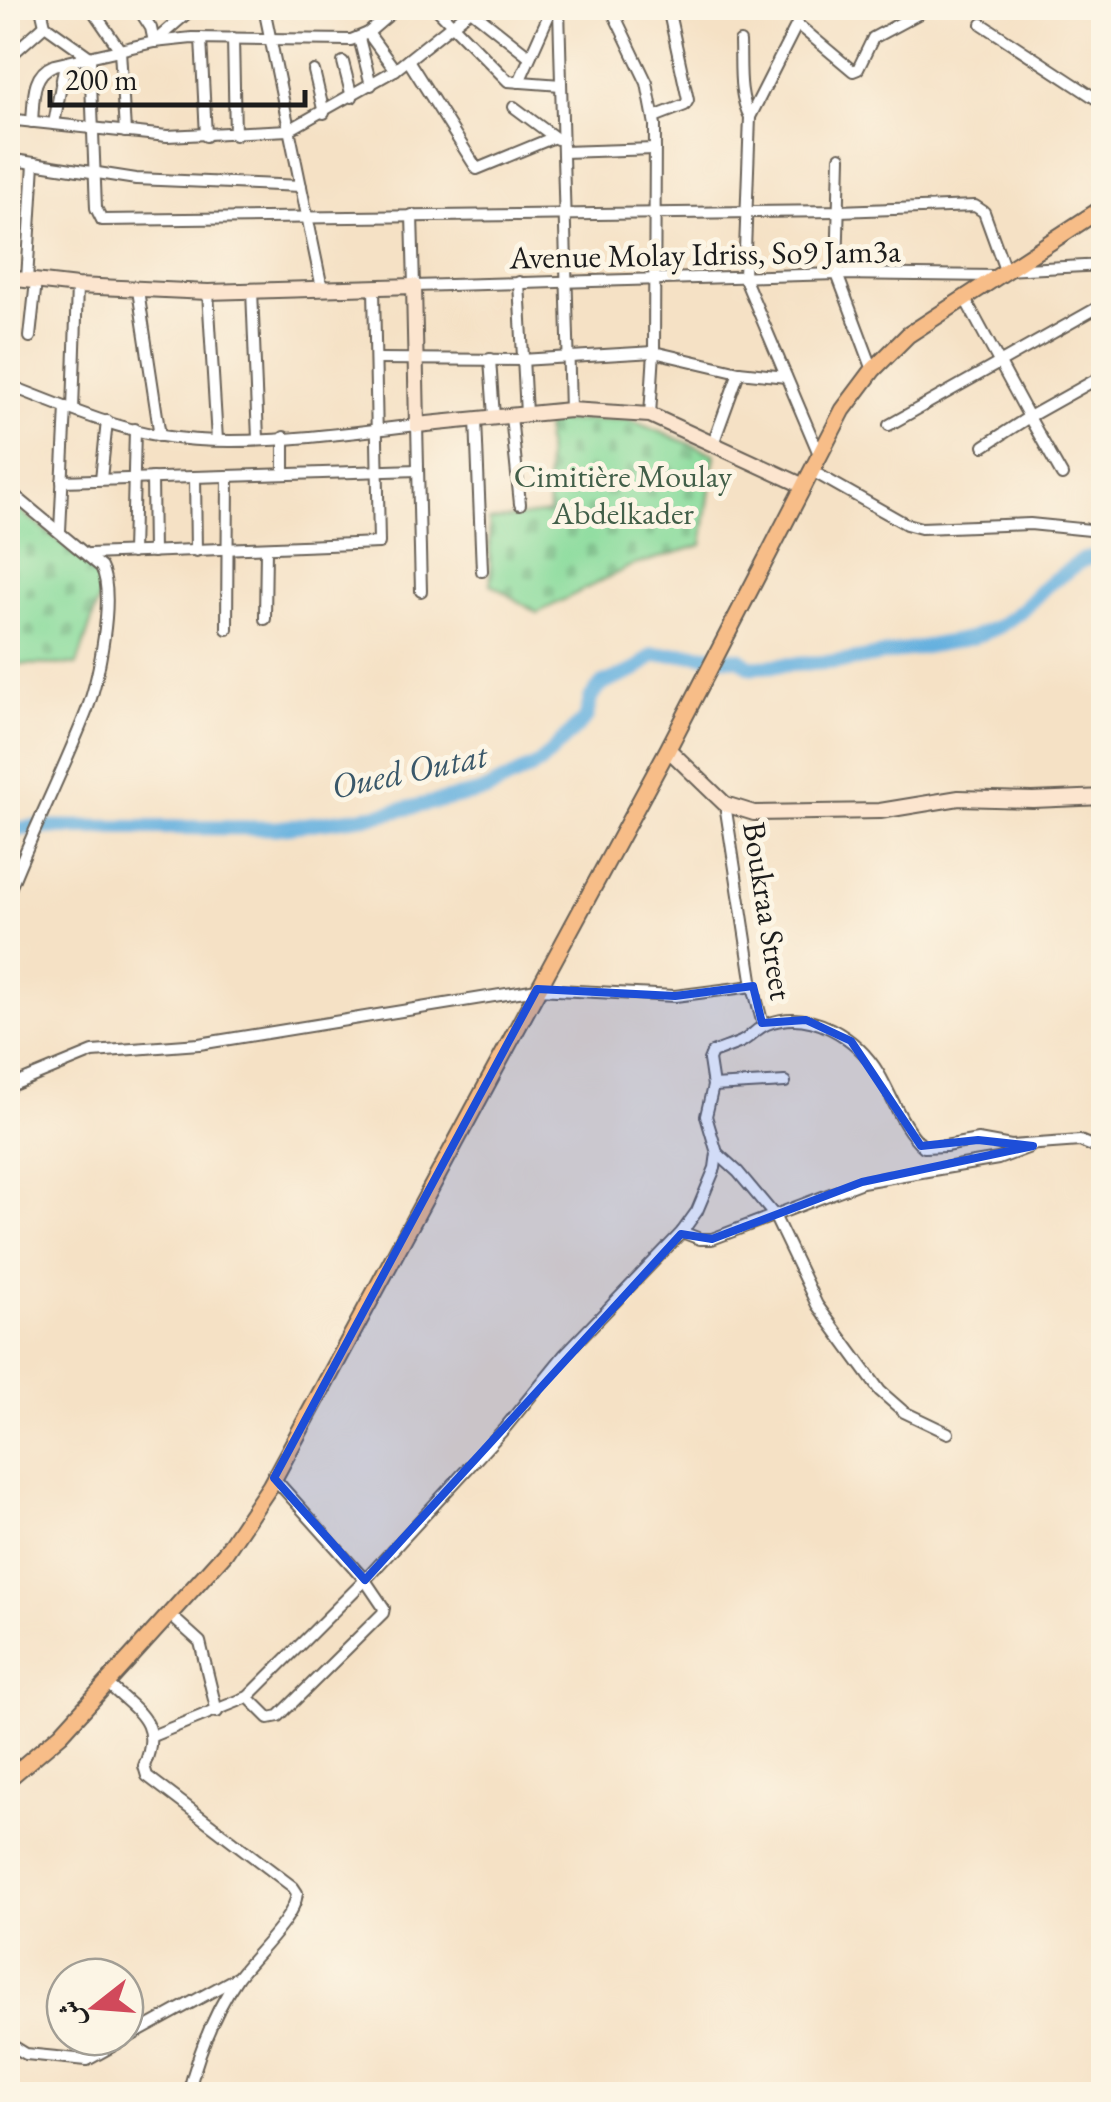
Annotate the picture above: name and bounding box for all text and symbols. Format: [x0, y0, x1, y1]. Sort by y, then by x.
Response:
scale bar [50, 45, 305, 107]
text: 200 m [65, 60, 138, 99]
street label: Avenue Molay Idriss, So9 Jam3a [508, 230, 901, 278]
park label: Cimitière Moulay Abdelkader [514, 455, 733, 534]
water label: Oued Outat [327, 731, 493, 808]
street label: Boukraa Street [733, 819, 803, 1003]
north arrow [45, 1957, 145, 2057]
text: ش [50, 1996, 92, 2033]

